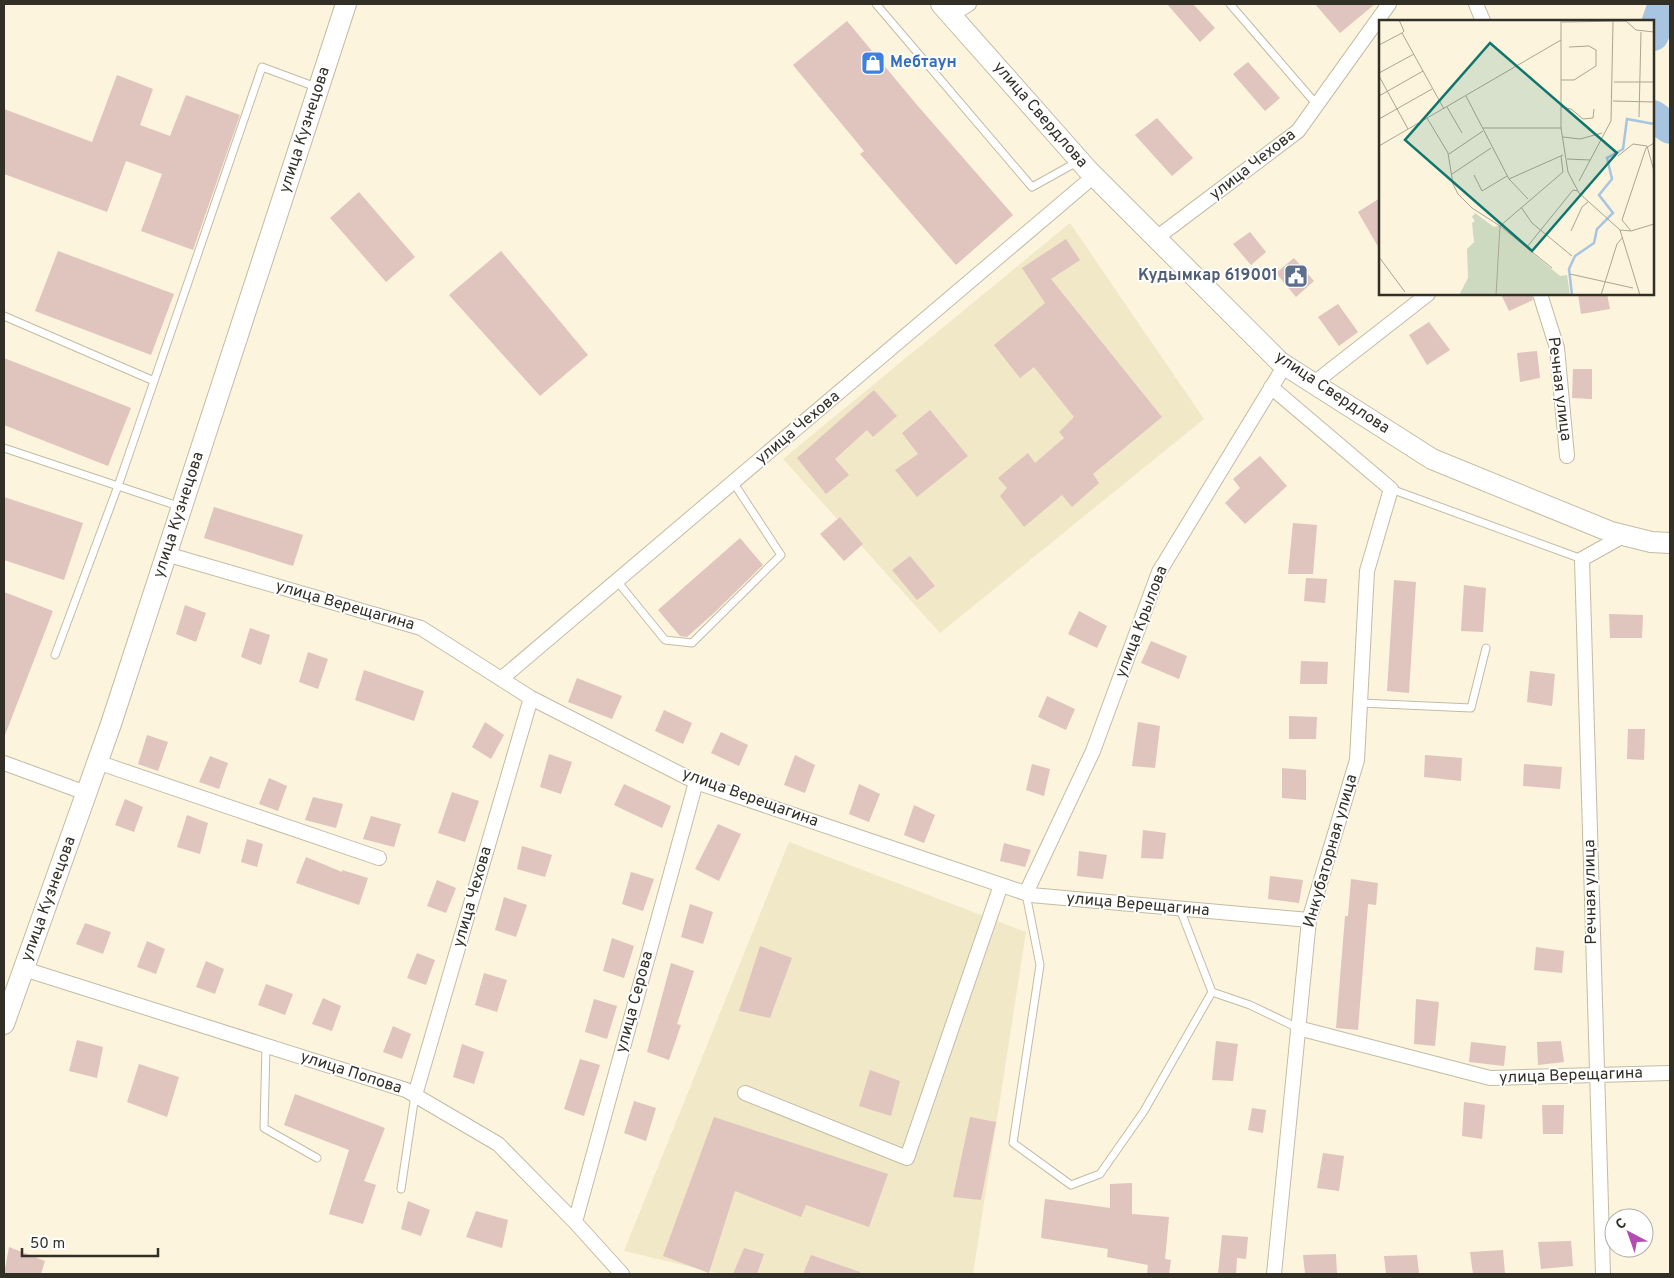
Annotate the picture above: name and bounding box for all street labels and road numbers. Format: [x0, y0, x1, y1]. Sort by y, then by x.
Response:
street label: улица Свердлова [988, 58, 1092, 172]
street label: улица Кузнецова [275, 64, 335, 196]
street label: улица Чехова [1206, 125, 1300, 205]
street label: Речная улица [1543, 336, 1575, 442]
street label: улица Свердлова [1271, 347, 1393, 439]
street label: улица Чехова [752, 387, 844, 469]
street label: улица Кузнецова [149, 449, 209, 581]
street label: улица Крылова [1111, 563, 1173, 681]
street label: улица Верещагина [273, 577, 417, 635]
street label: улица Верещагина [679, 764, 821, 832]
street label: Инкубаторная улица [1300, 772, 1362, 930]
street label: улица Кузнецова [17, 834, 81, 964]
street label: Речная улица [1580, 839, 1602, 945]
street label: улица Чехова [449, 844, 497, 950]
street label: улица Верещагина [1066, 889, 1210, 921]
street label: улица Серова [612, 949, 658, 1055]
street label: улица Попова [298, 1047, 404, 1099]
street label: улица Верещагина [1499, 1063, 1643, 1089]

